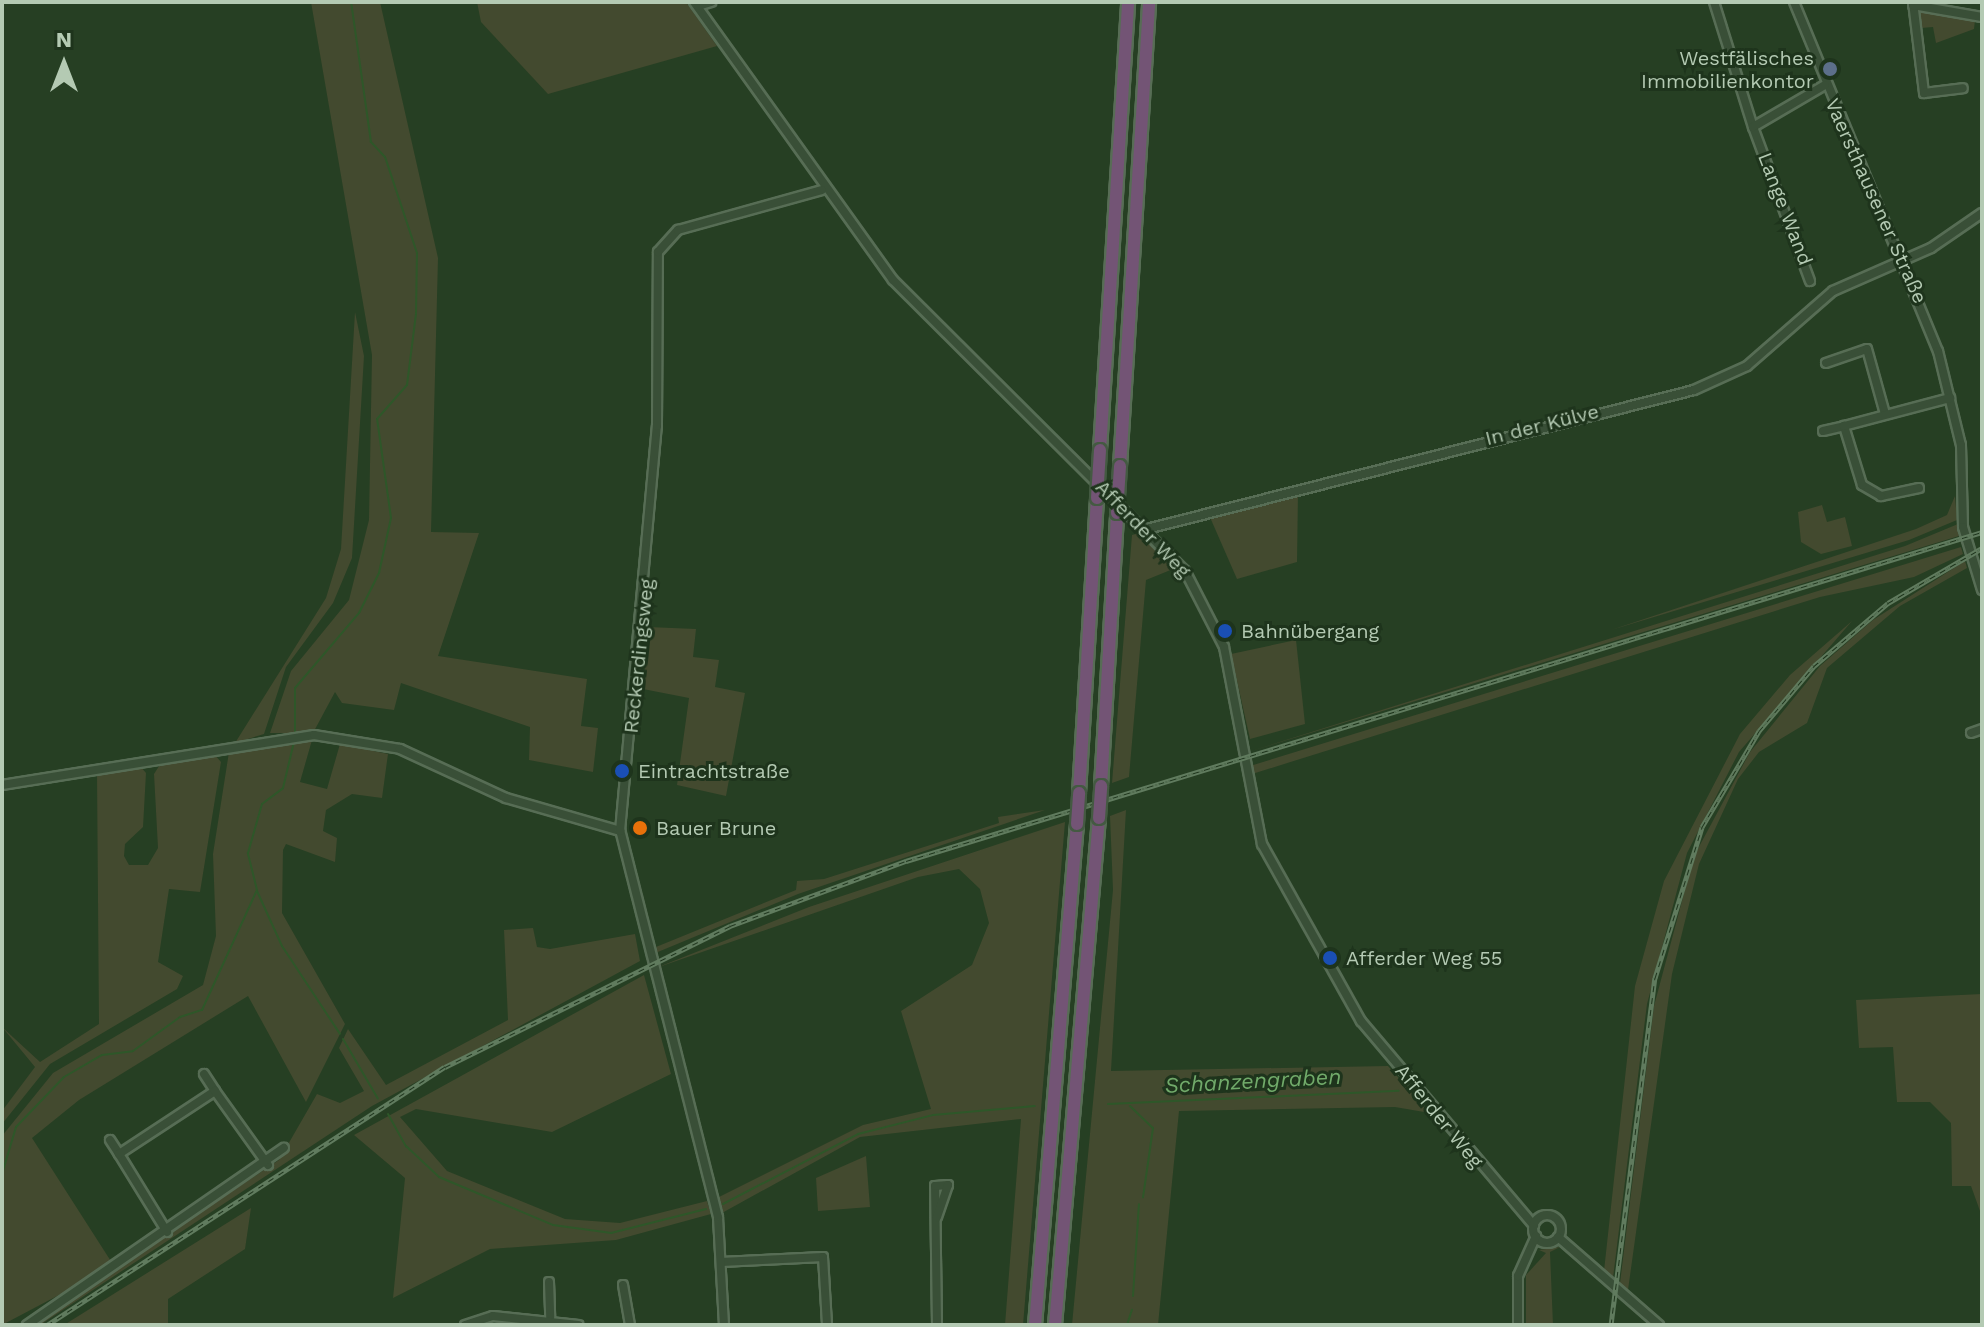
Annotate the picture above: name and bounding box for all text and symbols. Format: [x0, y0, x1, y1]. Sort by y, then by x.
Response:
north arrow [24, 24, 104, 104]
text: N [56, 27, 72, 52]
place label: Westfälisches Immobilienkontor [1641, 46, 1814, 93]
marker: Westfälisches Immobilienkontor [1821, 60, 1839, 78]
street label: Vaersthausener Straße [1820, 94, 1932, 308]
street label: Lange Wand [1752, 149, 1818, 269]
street label: In der Külve [1482, 399, 1602, 451]
street label: Afferder Weg [1090, 475, 1196, 583]
street label: Reckerdingsweg [619, 577, 659, 735]
place label: Bahnübergang [1241, 619, 1379, 643]
marker: Bahnübergang [1216, 622, 1234, 640]
place label: Eintrachtstraße [638, 759, 790, 783]
marker: Eintrachtstraße [613, 762, 631, 780]
place label: Bauer Brune [656, 816, 777, 840]
marker: Bauer Brune [631, 819, 649, 837]
place label: Afferder Weg 55 [1346, 946, 1503, 970]
marker: Afferder Weg 55 [1321, 949, 1339, 967]
street label: Afferder Weg [1390, 1059, 1488, 1173]
water label: Schanzengraben [1164, 1063, 1342, 1099]

